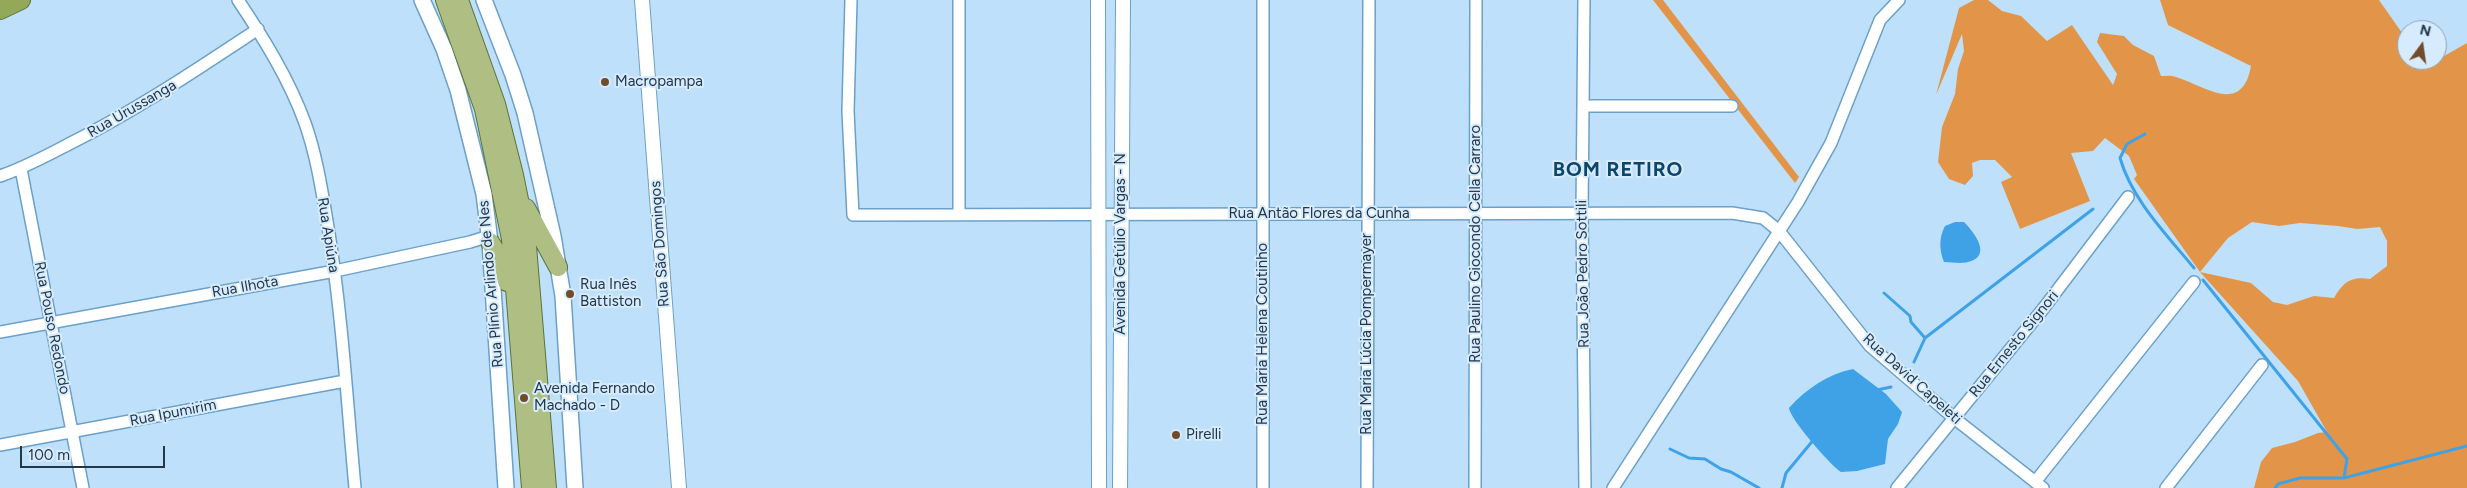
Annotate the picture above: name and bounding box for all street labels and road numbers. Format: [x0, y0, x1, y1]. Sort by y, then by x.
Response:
street label: Rua Urussanga [84, 76, 180, 142]
street label: Rua Paulino Giocondo Cella Carraro [1467, 125, 1485, 363]
street label: Avenida Getúlio Vargas - N [1112, 153, 1130, 335]
street label: Rua São Domingos [647, 180, 673, 308]
street label: Rua Apiúna [313, 196, 343, 274]
street label: Rua Plínio Arlindo de Nes [475, 200, 507, 368]
street label: Rua João Pedro Sottili [1573, 200, 1593, 348]
street label: Rua Antão Flores da Cunha [1228, 205, 1410, 223]
street label: Rua Maria Lúcia Pompermayer [1358, 233, 1376, 435]
street label: Rua Maria Helena Coutinho [1254, 243, 1272, 425]
street label: Rua Pouso Redondo [30, 260, 74, 396]
street label: Rua Ilhota [211, 272, 279, 302]
street label: Rua Ernesto Signori [1966, 287, 2062, 401]
street label: Rua David Capeleti [1859, 330, 1965, 428]
street label: Rua Ipumirim [128, 396, 218, 430]

